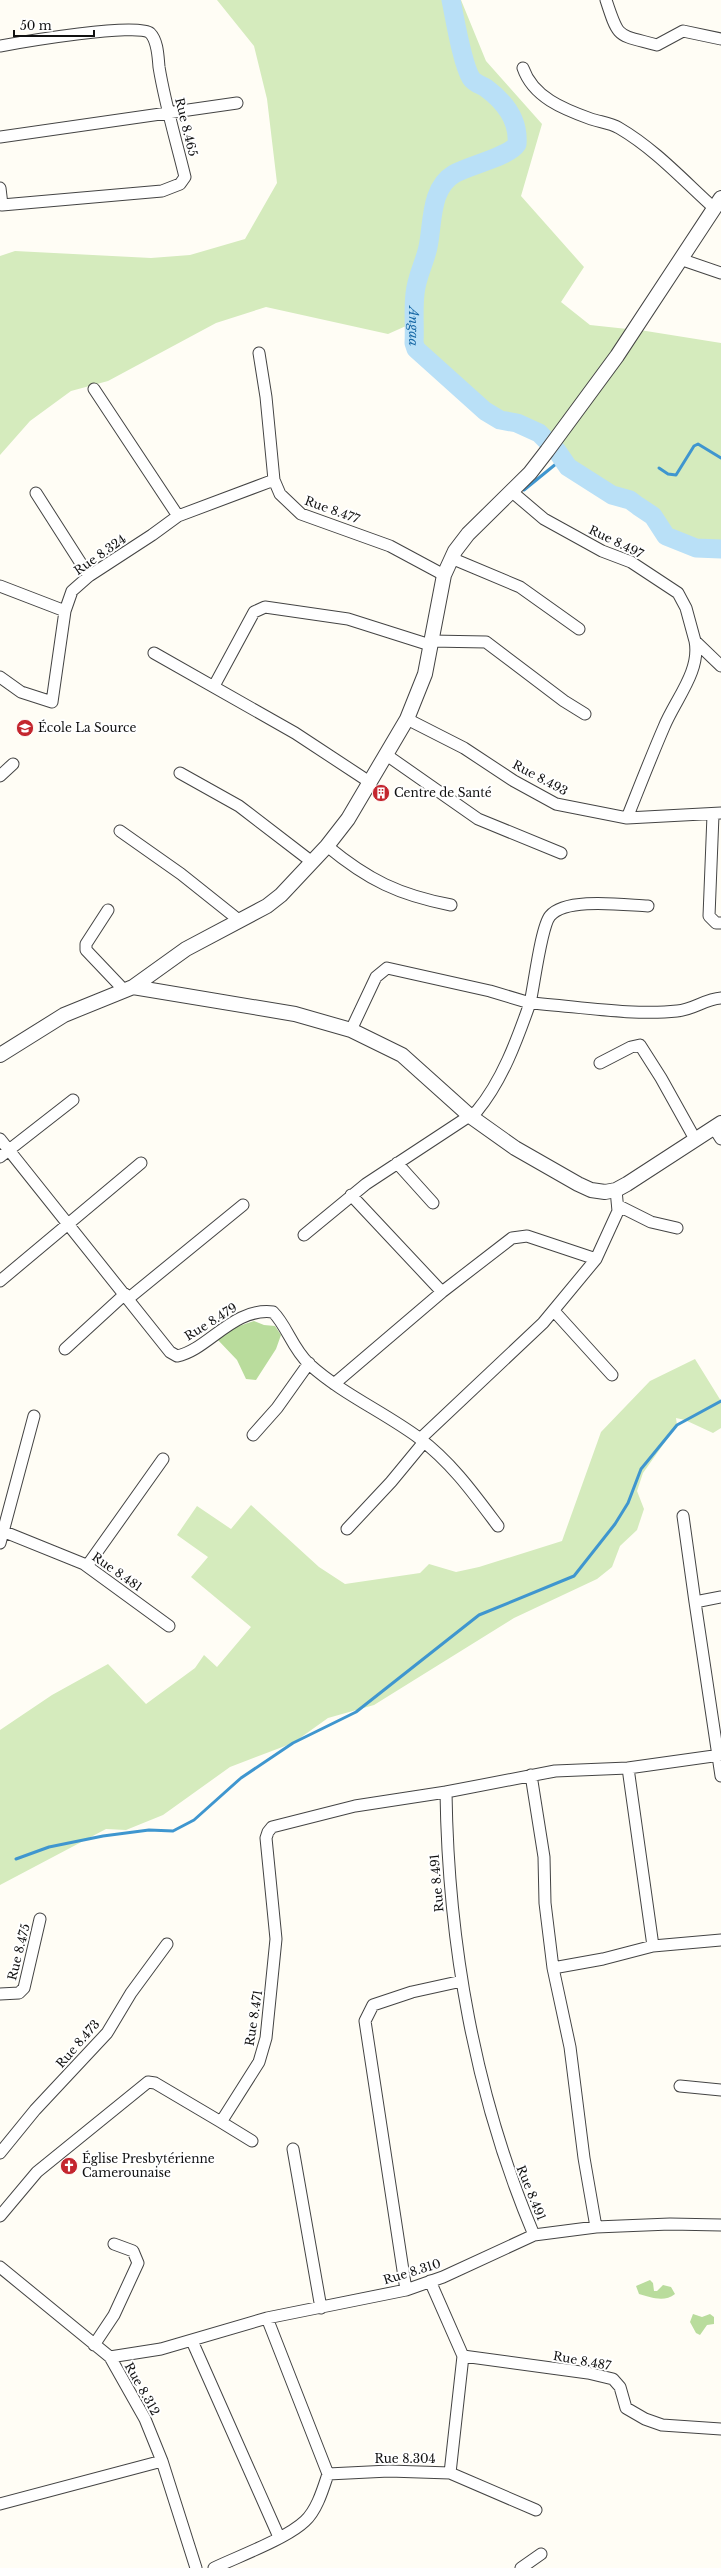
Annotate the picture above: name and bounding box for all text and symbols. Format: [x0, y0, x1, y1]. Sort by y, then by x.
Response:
scale bar [14, 12, 94, 38]
text: 50 m [20, 18, 52, 33]
street label: Rue 8.465 [172, 96, 201, 158]
water label: Angaa [405, 305, 422, 347]
street label: Rue 8.477 [303, 493, 363, 527]
street label: Rue 8.497 [586, 522, 647, 562]
street label: Rue 8.324 [71, 531, 129, 578]
school or university icon: École La Source [15, 718, 35, 738]
place label: École La Source [38, 719, 137, 735]
street label: Rue 8.493 [510, 757, 570, 798]
building icon: Centre de Santé [371, 783, 391, 803]
place label: Centre de Santé [394, 785, 492, 800]
street label: Rue 8.479 [182, 1300, 240, 1344]
street label: Rue 8.481 [89, 1549, 145, 1594]
street label: Rue 8.491 [426, 1853, 447, 1913]
street label: Rue 8.475 [4, 1922, 33, 1982]
street label: Rue 8.471 [242, 1989, 265, 2047]
street label: Rue 8.473 [53, 2017, 103, 2071]
place label: Église Presbytérienne Camerounaise [82, 2150, 215, 2180]
church icon: Église Presbytérienne Camerounaise [59, 2156, 79, 2176]
street label: Rue 8.491 [514, 2163, 549, 2223]
street label: Rue 8.310 [381, 2256, 443, 2287]
street label: Rue 8.487 [552, 2348, 613, 2373]
street label: Rue 8.312 [122, 2360, 163, 2418]
street label: Rue 8.304 [374, 2451, 436, 2466]

